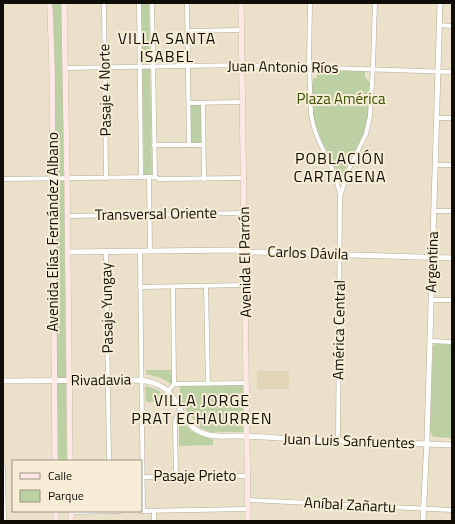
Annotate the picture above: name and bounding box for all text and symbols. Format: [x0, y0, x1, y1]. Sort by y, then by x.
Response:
district label: VILLA SANTA ISABEL [118, 26, 216, 68]
street label: Pasaje 4 Norte [92, 43, 117, 137]
street label: Juan Antonio Ríos [227, 54, 339, 79]
park label: Plaza América [296, 87, 386, 110]
street label: Avenida Elías Fernández Albano [41, 132, 64, 332]
district label: POBLACIÓN CARTAGENA [293, 146, 387, 188]
street label: Transversal Oriente [95, 201, 217, 226]
street label: Avenida El Parrón [232, 206, 257, 318]
street label: Argentina [419, 230, 444, 293]
street label: Carlos Dávila [267, 240, 349, 265]
street label: Pasaje Yungay [94, 263, 119, 353]
street label: América Central [326, 280, 351, 380]
street label: Rivadavia [71, 367, 132, 392]
district label: VILLA JORGE PRAT ECHAURREN [131, 388, 273, 430]
street label: Juan Luis Sanfuentes [283, 427, 415, 454]
legend [12, 460, 142, 512]
street label: Pasaje Prieto [153, 464, 237, 487]
text: Calle [48, 466, 72, 485]
text: Parque [48, 486, 84, 505]
street label: Aníbal Zañartu [303, 491, 397, 518]

